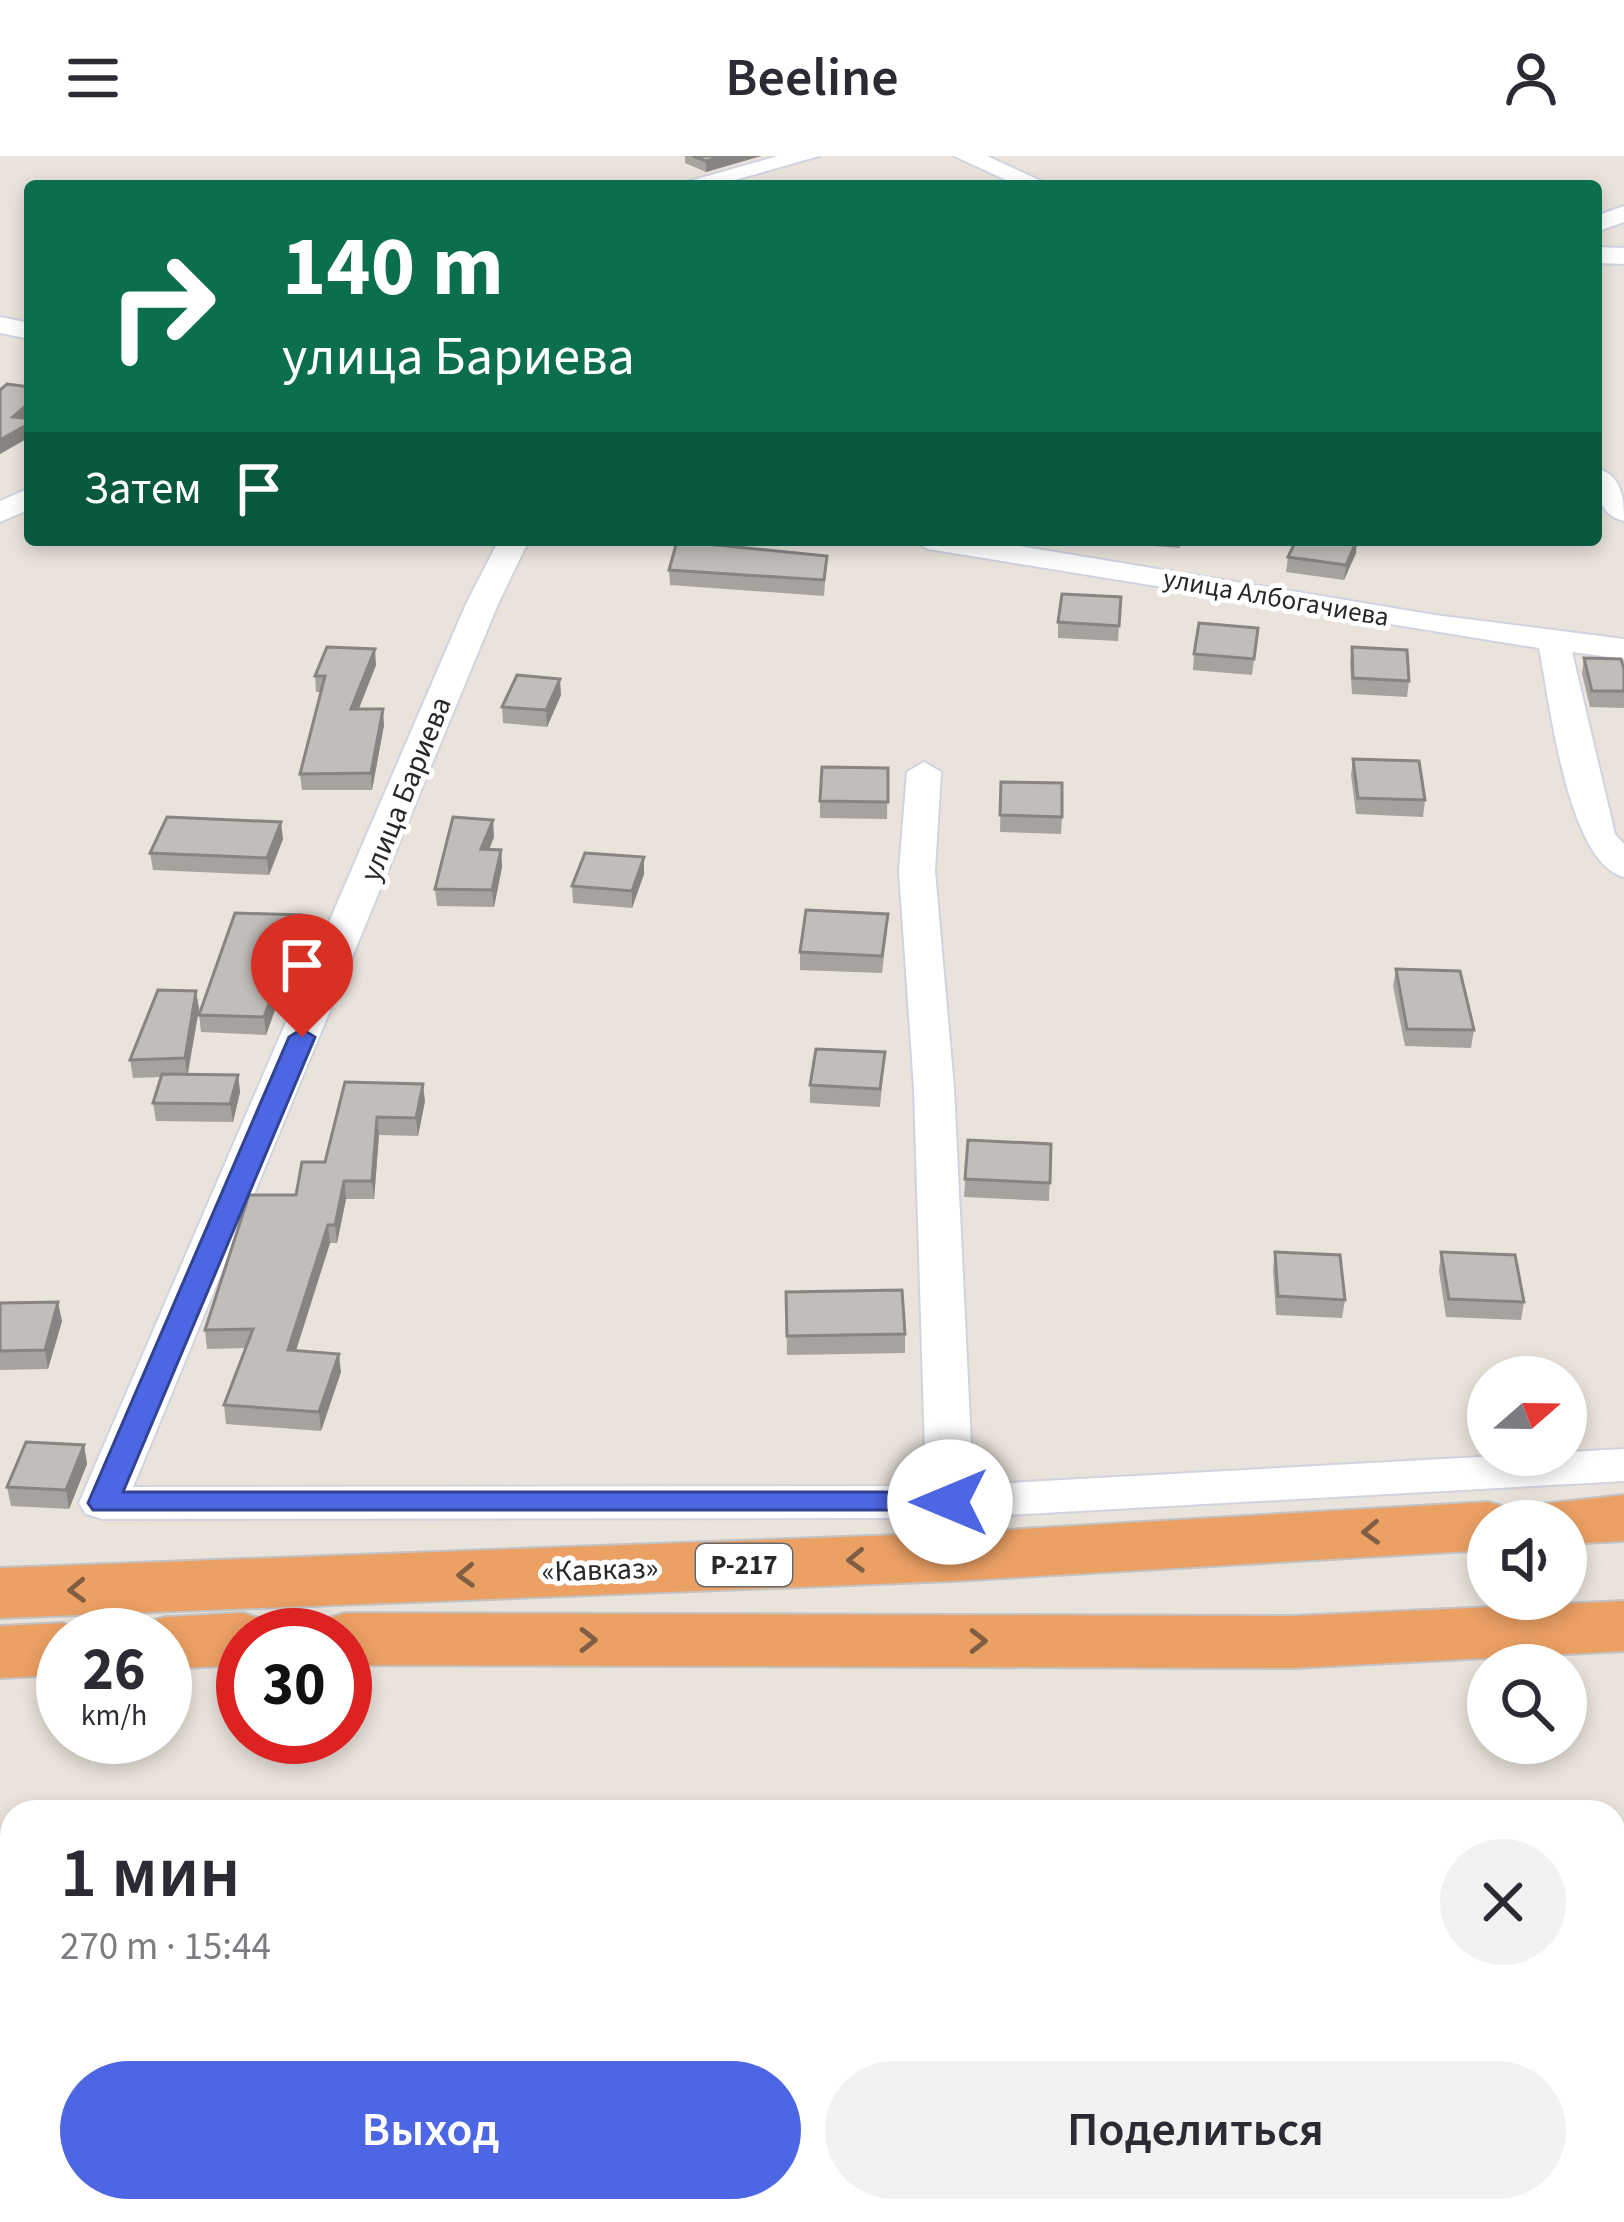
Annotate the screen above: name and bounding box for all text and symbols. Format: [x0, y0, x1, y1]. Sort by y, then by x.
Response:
text: Beeline [725, 40, 899, 117]
icon: menu [60, 45, 126, 111]
icon: person [1498, 45, 1564, 111]
text: 140 m [282, 208, 504, 328]
icon: right [84, 228, 240, 384]
text: улица Бариева [282, 319, 635, 396]
icon: arrive [226, 456, 292, 522]
text: Затем [84, 457, 202, 521]
street label: улица Албогачиева [1160, 559, 1392, 637]
street label: улица Бариева [349, 690, 463, 888]
pin [251, 914, 353, 1037]
icon: arrive [269, 932, 335, 998]
north arrow [1467, 1356, 1587, 1476]
map controls [1467, 1356, 1587, 1764]
position arrow [887, 1439, 1013, 1565]
button: sound [1467, 1500, 1587, 1620]
one-way arrow [1361, 1519, 1380, 1545]
road number: Р-217 [696, 1544, 792, 1586]
street label: «Кавказ» [541, 1546, 659, 1594]
one-way arrow [846, 1547, 865, 1573]
one-way arrow [456, 1562, 475, 1588]
one-way arrow [67, 1577, 86, 1603]
speed limit sign: 30 [216, 1608, 372, 1764]
one-way arrow [580, 1627, 598, 1653]
text: 26 [82, 1628, 146, 1713]
one-way arrow [970, 1628, 988, 1654]
button: search [1467, 1644, 1587, 1764]
text: km/h [81, 1694, 147, 1737]
text: 1 мин [60, 1822, 240, 1925]
button: close [1440, 1839, 1566, 1965]
text: 270 m · 15:44 [60, 1919, 271, 1975]
button: Выход [60, 2061, 801, 2199]
button: Поделиться [825, 2061, 1566, 2199]

